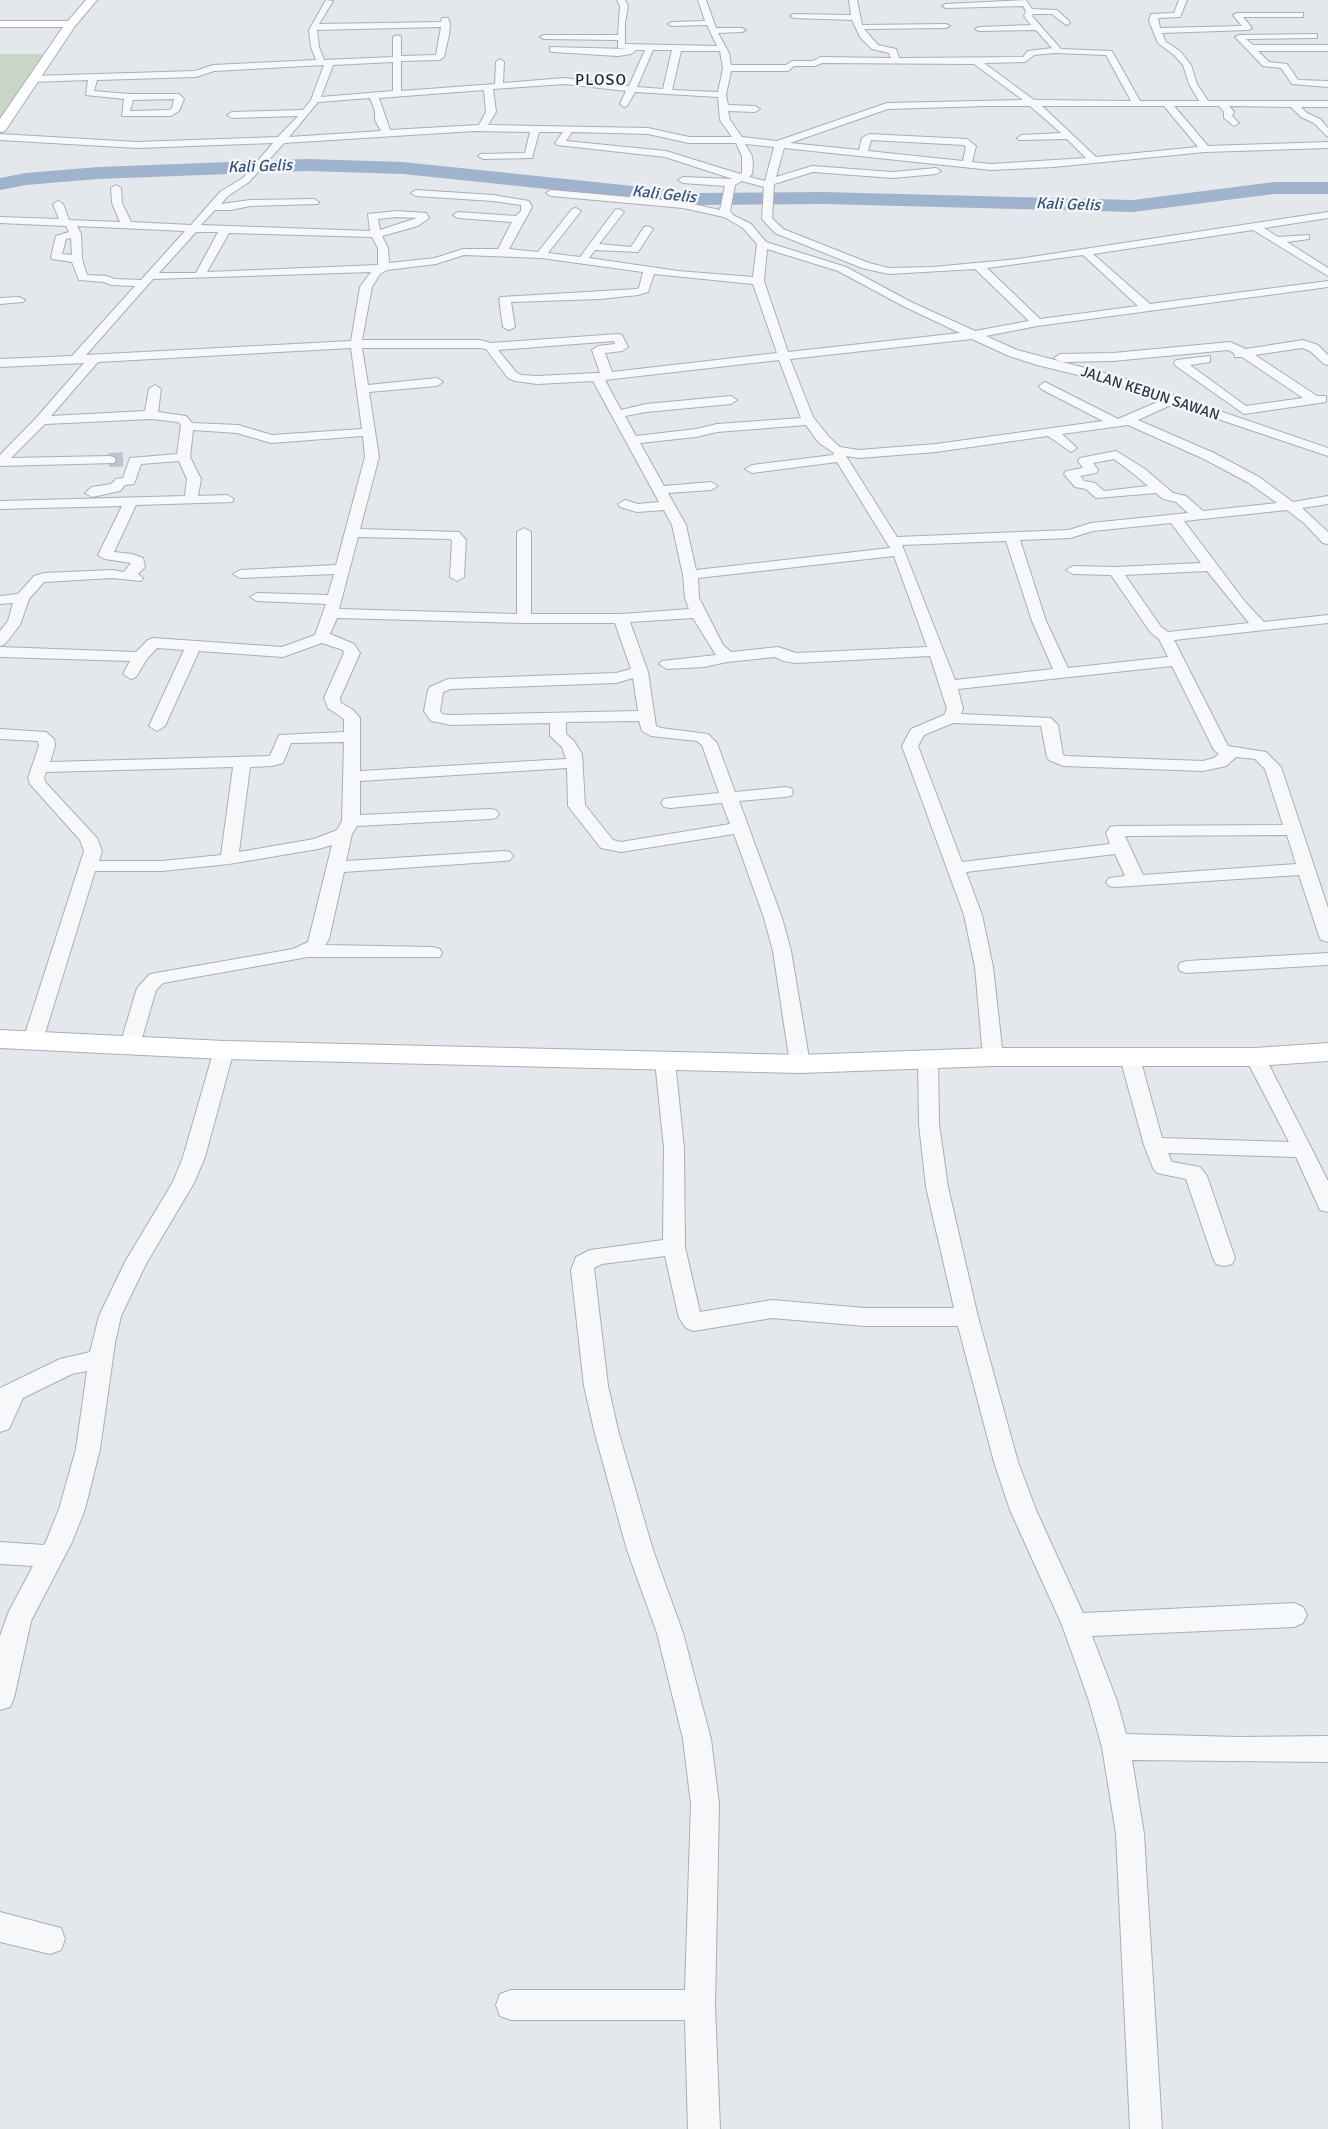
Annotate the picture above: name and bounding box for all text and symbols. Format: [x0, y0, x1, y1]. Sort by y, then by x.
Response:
district label: PLOSO [574, 71, 628, 91]
water label: Kali Gelis [227, 156, 293, 178]
water label: Kali Gelis [631, 182, 697, 208]
water label: Kali Gelis [1035, 194, 1101, 216]
street label: JALAN KEBUN SAWAN [1078, 363, 1222, 425]

